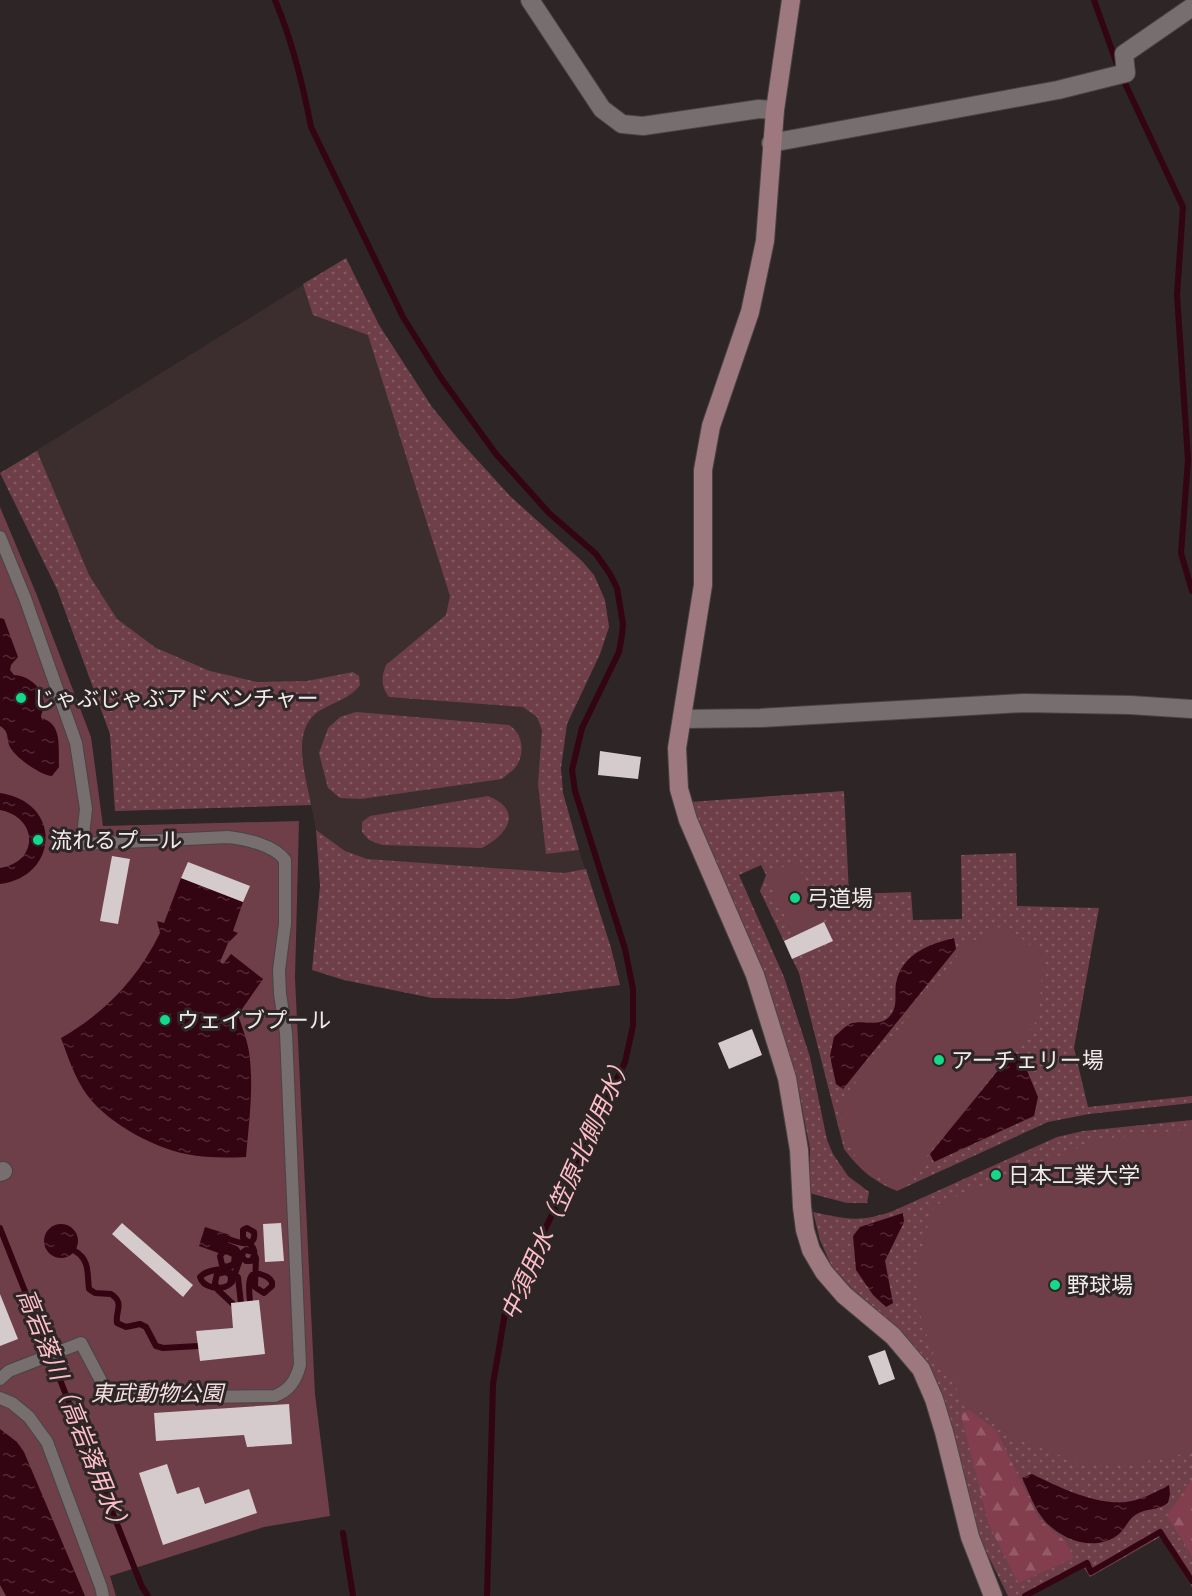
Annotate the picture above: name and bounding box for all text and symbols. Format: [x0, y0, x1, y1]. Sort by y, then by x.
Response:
place label: じゃぶじゃぶアドベンチャー [33, 685, 319, 712]
marker: じゃぶじゃぶアドベンチャー [14, 691, 28, 705]
place label: 流れるプール [50, 827, 182, 854]
marker: 流れるプール [31, 833, 45, 847]
place label: 弓道場 [807, 885, 873, 912]
marker: 弓道場 [788, 891, 802, 905]
place label: ウェイブプール [177, 1007, 331, 1034]
marker: ウェイブプール [158, 1013, 172, 1027]
place label: アーチェリー場 [951, 1047, 1104, 1074]
water label: 中須用水（笠原北側用水） [494, 1050, 638, 1324]
marker: アーチェリー場 [932, 1053, 946, 1067]
place label: 日本工業大学 [1008, 1162, 1140, 1189]
marker: 日本工業大学 [989, 1168, 1003, 1182]
place label: 野球場 [1067, 1272, 1133, 1299]
marker: 野球場 [1048, 1278, 1062, 1292]
water label: 高岩落川（高岩落用水） [11, 1284, 137, 1540]
park label: 東武動物公園 [91, 1380, 226, 1407]

